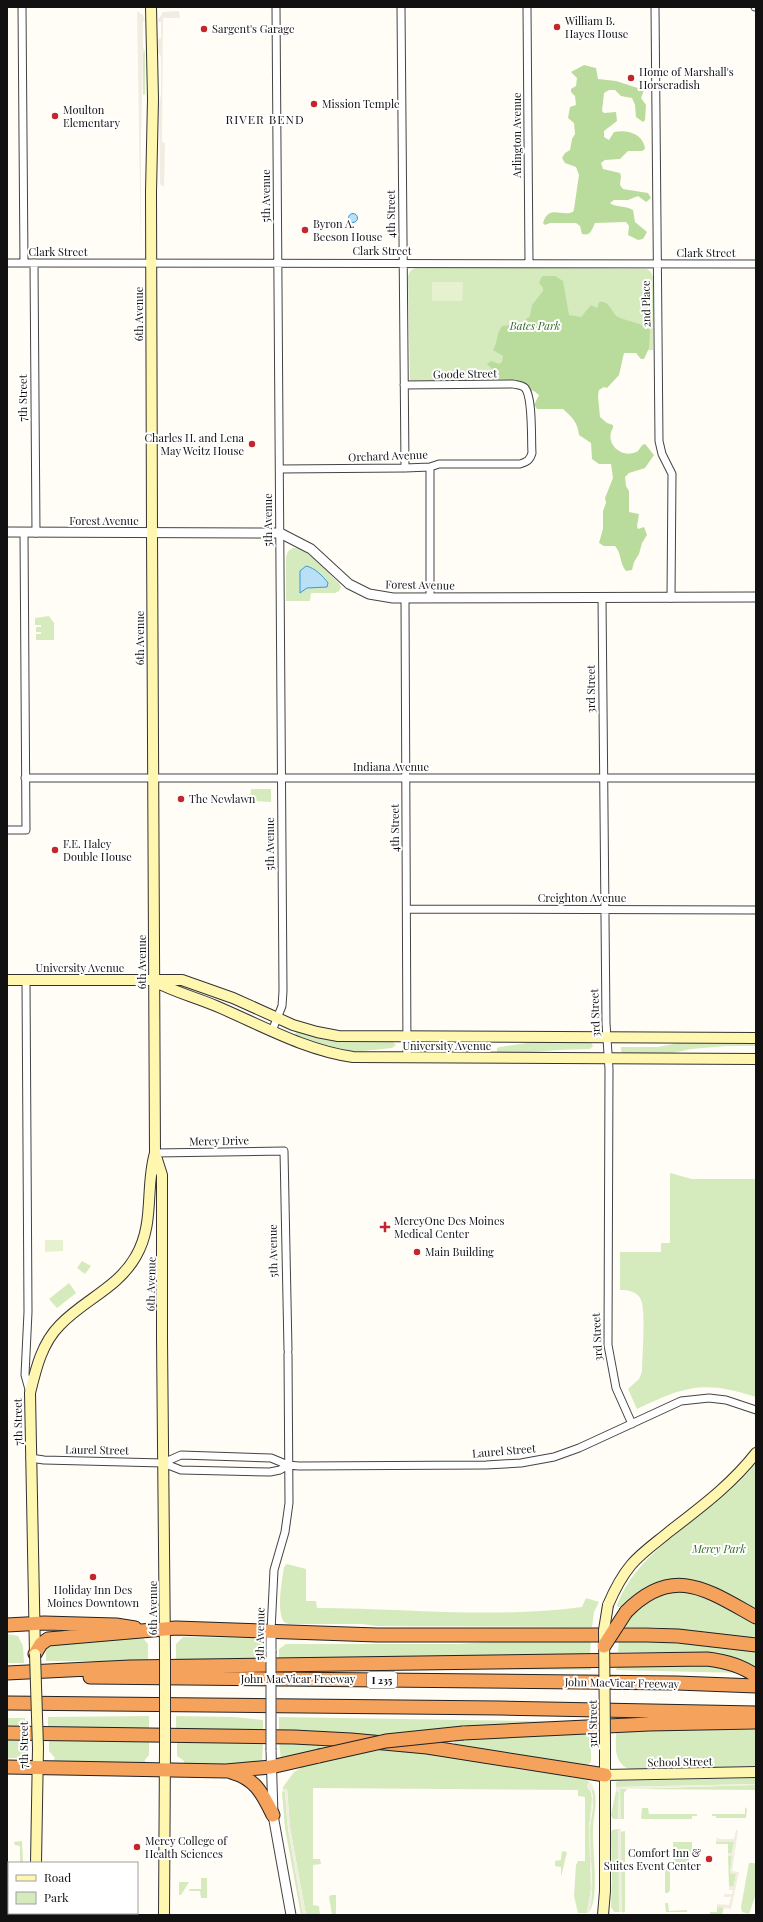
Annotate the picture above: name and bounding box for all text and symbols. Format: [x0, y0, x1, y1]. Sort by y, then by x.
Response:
place label: William B. Hayes House [564, 13, 629, 41]
place label: Sargent's Garage [212, 21, 295, 36]
marker: William B. Hayes House [552, 22, 562, 32]
marker: Sargent's Garage [199, 24, 209, 34]
place label: Home of Marshall's Horseradish [639, 64, 734, 92]
marker: Home of Marshall's Horseradish [626, 73, 636, 83]
street label: Arlington Avenue [509, 92, 524, 179]
place label: Mission Temple [322, 96, 400, 111]
marker: Mission Temple [309, 99, 319, 109]
place label: Moulton Elementary [63, 102, 120, 130]
marker: Moulton Elementary [50, 111, 60, 121]
district label: RIVER BEND [225, 111, 305, 127]
street label: 5th Avenue [258, 169, 273, 223]
street label: 4th Street [383, 190, 398, 238]
place label: Byron A. Beeson House [313, 216, 383, 244]
marker: Byron A. Beeson House [300, 225, 310, 235]
street label: Clark Street [352, 243, 412, 258]
street label: Clark Street [28, 244, 88, 259]
street label: Clark Street [676, 245, 736, 260]
street label: 2nd Place [638, 280, 653, 328]
street label: 6th Avenue [131, 286, 146, 341]
park label: Bates Park [509, 318, 561, 333]
street label: Goode Street [433, 365, 497, 382]
street label: 7th Street [15, 374, 30, 422]
place label: Charles H. and Lena May Weitz House [144, 430, 245, 458]
marker: Charles H. and Lena May Weitz House [247, 439, 257, 449]
street label: Orchard Avenue [348, 447, 429, 464]
street label: 5th Avenue [260, 493, 275, 547]
street label: Forest Avenue [69, 513, 139, 528]
street label: Forest Avenue [385, 576, 455, 593]
street label: 6th Avenue [132, 610, 147, 665]
street label: 3rd Street [583, 665, 598, 713]
street label: Indiana Avenue [353, 759, 429, 774]
place label: The Newlawn [189, 791, 256, 806]
marker: The Newlawn [176, 794, 186, 804]
street label: 4th Street [387, 804, 402, 852]
street label: 5th Avenue [262, 817, 277, 871]
place label: F.E. Haley Double House [63, 836, 132, 864]
marker: F.E. Haley Double House [50, 845, 60, 855]
street label: Creighton Avenue [538, 890, 627, 905]
street label: 6th Avenue [134, 934, 149, 989]
street label: University Avenue [36, 960, 125, 975]
street label: 3rd Street [586, 989, 603, 1037]
street label: University Avenue [403, 1038, 492, 1053]
street label: Mercy Drive [189, 1132, 249, 1149]
place label: MercyOne Des Moines Medical Center [394, 1213, 504, 1241]
marker: MercyOne Des Moines Medical Center [379, 1221, 391, 1233]
street label: 5th Avenue [265, 1224, 280, 1278]
place label: Main Building [425, 1244, 494, 1259]
marker: Main Building [412, 1247, 422, 1257]
street label: 6th Avenue [143, 1256, 158, 1311]
street label: 3rd Street [588, 1312, 605, 1362]
street label: 7th Street [10, 1398, 25, 1446]
street label: Laurel Street [471, 1440, 537, 1461]
street label: Laurel Street [65, 1441, 129, 1458]
park label: Mercy Park [691, 1541, 746, 1556]
marker: Holiday Inn Des Moines Downtown [88, 1572, 98, 1582]
street label: 6th Avenue [145, 1580, 160, 1635]
place label: Holiday Inn Des Moines Downtown [47, 1582, 140, 1610]
street label: 5th Avenue [252, 1607, 267, 1661]
street label: John MacVicar Freeway [240, 1671, 356, 1686]
road number: I 235 [367, 1672, 397, 1688]
street label: John MacVicar Freeway [564, 1674, 680, 1691]
street label: 3rd Street [585, 1700, 600, 1748]
street label: 7th Street [16, 1721, 31, 1769]
street label: School Street [647, 1753, 713, 1770]
place label: Mercy College of Health Sciences [145, 1833, 228, 1861]
marker: Mercy College of Health Sciences [132, 1842, 142, 1852]
place label: Comfort Inn & Suites Event Center [604, 1845, 701, 1873]
marker: Comfort Inn & Suites Event Center [704, 1854, 714, 1864]
legend [8, 1862, 138, 1914]
text: Road [44, 1869, 71, 1885]
text: Park [44, 1889, 69, 1905]

